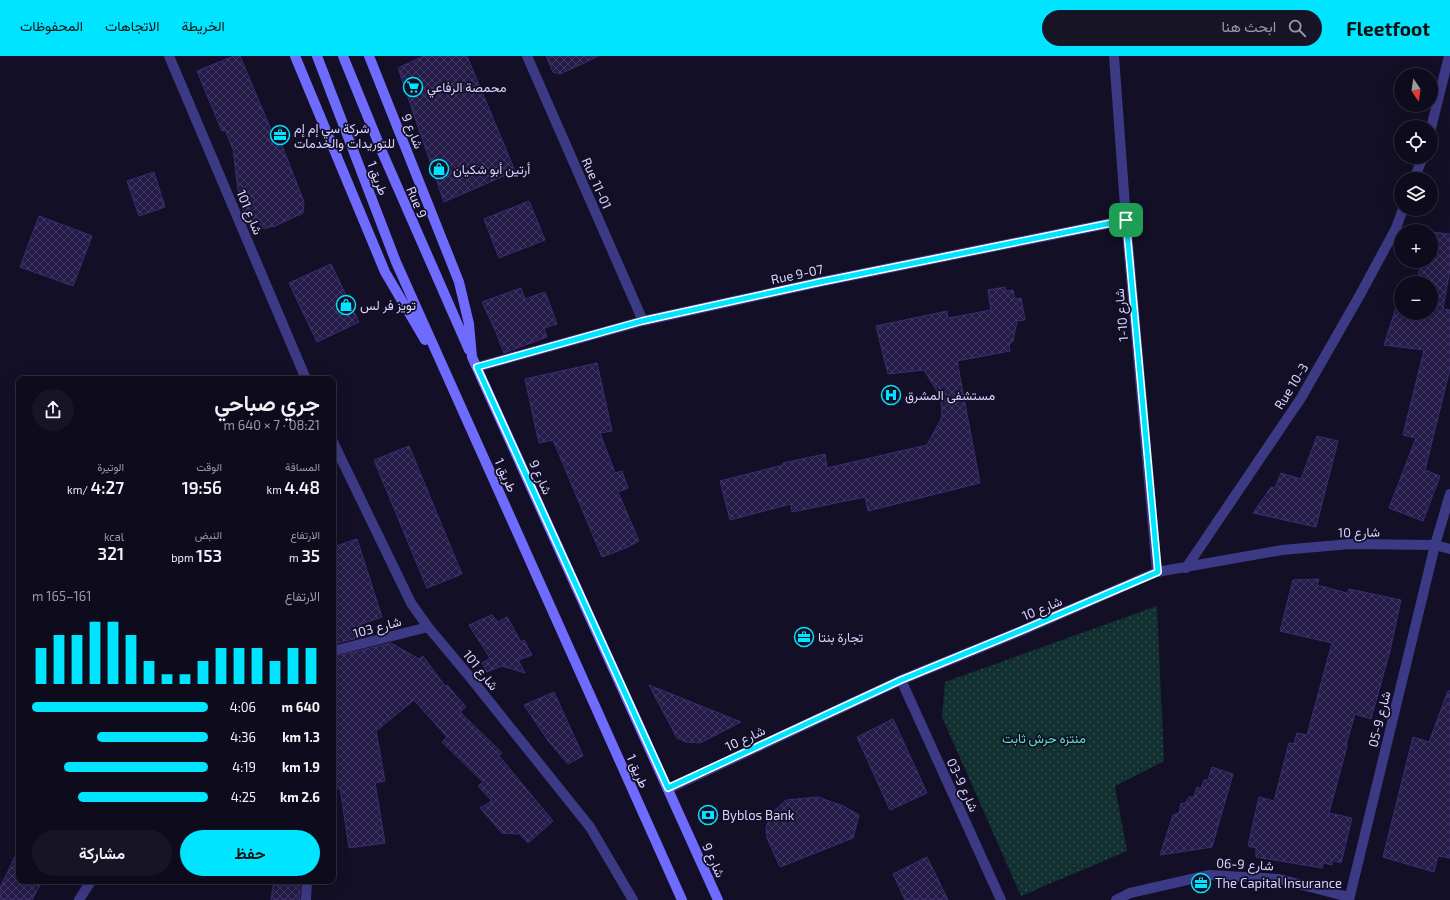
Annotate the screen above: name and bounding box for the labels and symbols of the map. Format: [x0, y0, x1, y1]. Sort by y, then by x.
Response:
north arrow [1394, 68, 1438, 112]
supermarket icon: محمصة الرفاعي [402, 76, 424, 98]
place label: محمصة الرفاعي [427, 79, 507, 98]
street label: شارع 9 [397, 111, 427, 152]
place label: شركة سي إم إم للتوريدات والخدمات [294, 120, 395, 152]
office icon: شركة سي إم إم للتوريدات والخدمات [269, 124, 291, 146]
street label: Rue 11-01 [579, 155, 615, 211]
street label: طريق 1 [363, 158, 392, 198]
shop icon: أرتين أبو شكيان [428, 158, 450, 180]
place label: أرتين أبو شكيان [453, 161, 530, 178]
street label: Rue 9 [403, 184, 431, 220]
street label: شارع 101 [232, 187, 267, 238]
pin [1109, 203, 1143, 237]
street label: Rue 9-07 [769, 261, 825, 287]
street label: شارع 10-1 [1111, 288, 1133, 342]
shop icon: تويز فر لس [335, 294, 357, 316]
place label: تويز فر لس [360, 297, 416, 314]
street label: Rue 10-3 [1271, 360, 1311, 412]
hospital icon: مستشفى المشرق [880, 384, 902, 406]
place label: مستشفى المشرق [905, 387, 995, 404]
street label: طريق 1 [491, 455, 521, 495]
street label: شارع 9 [524, 457, 556, 498]
street label: شارع 10 [1338, 524, 1380, 542]
street label: شارع 10 [1020, 592, 1065, 625]
street label: شارع 103 [351, 613, 403, 643]
office icon: تجارة بنتا [793, 626, 815, 648]
place label: تجارة بنتا [818, 629, 863, 646]
street label: شارع 101 [458, 647, 502, 695]
street label: شارع 9-05 [1364, 689, 1396, 749]
street label: شارع 10 [723, 722, 768, 756]
park label: منتزه حرش ثابت [1002, 730, 1086, 747]
street label: طريق 1 [623, 751, 653, 791]
street label: شارع 9-03 [942, 756, 982, 815]
bank icon: Byblos Bank [697, 804, 719, 826]
place label: Byblos Bank [722, 807, 795, 823]
street label: شارع 9 [697, 840, 729, 881]
street label: شارع 9-06 [1216, 855, 1274, 875]
office icon: The Capital Insurance [1190, 872, 1212, 894]
place label: The Capital Insurance [1215, 875, 1342, 891]

